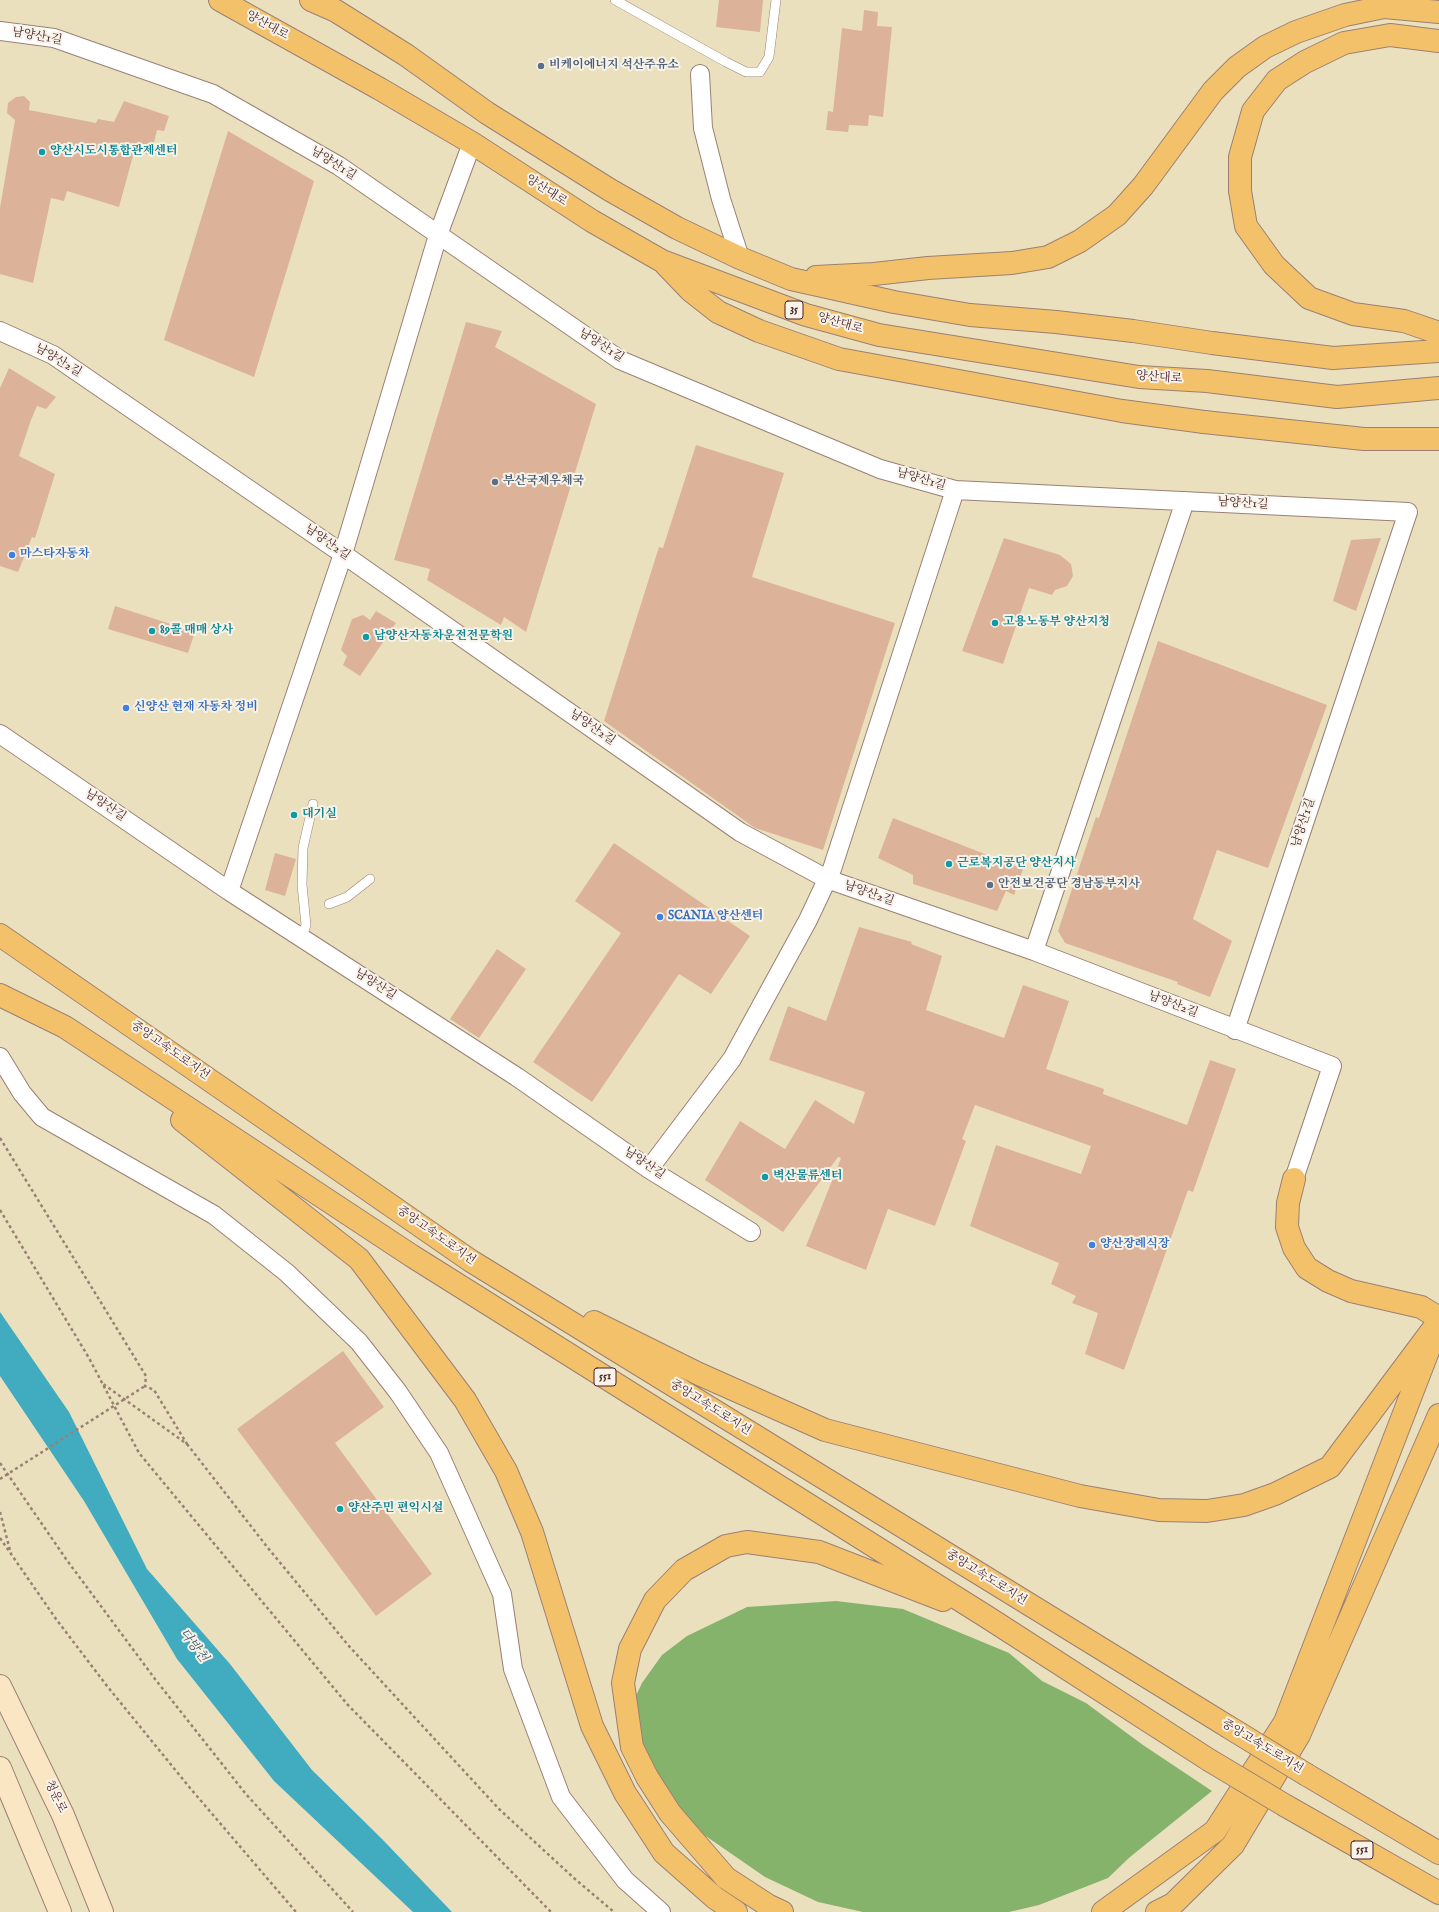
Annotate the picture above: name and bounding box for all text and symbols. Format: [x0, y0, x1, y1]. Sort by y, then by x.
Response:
street label: 양산대로 [243, 8, 291, 44]
street label: 남양산1길 [11, 25, 63, 49]
place label: 비케이에너지 석산주유소 [549, 59, 679, 73]
marker: 비케이에너지 석산주유소 [536, 61, 546, 71]
street label: 남양산1길 [308, 144, 358, 184]
place label: 양산시도시통합관제센터 [50, 145, 178, 159]
marker: 양산시도시통합관제센터 [37, 147, 47, 157]
street label: 양산대로 [523, 172, 569, 210]
road number: 35 [785, 301, 803, 319]
street label: 양산대로 [816, 311, 864, 337]
street label: 남양산1길 [576, 326, 626, 366]
street label: 남양산2길 [32, 341, 84, 381]
street label: 양산대로 [1135, 369, 1183, 387]
street label: 남양산1길 [895, 466, 947, 494]
place label: 부산국제우체국 [503, 475, 584, 489]
marker: 부산국제우체국 [490, 477, 500, 487]
street label: 남양산1길 [1217, 495, 1269, 513]
street label: 남양산2길 [302, 522, 352, 564]
place label: 마스타자동차 [20, 548, 90, 562]
marker: 마스타자동차 [7, 550, 17, 560]
place label: 고용노동부 양산지청 [1003, 616, 1110, 630]
marker: 고용노동부 양산지청 [990, 618, 1000, 628]
place label: 89콜 매매 상사 [160, 624, 233, 638]
marker: 89콜 매매 상사 [147, 626, 157, 636]
place label: 남양산자동차운전전문학원 [374, 630, 513, 644]
marker: 남양산자동차운전전문학원 [361, 632, 371, 642]
place label: 신양산 현재 자동차 정비 [134, 701, 258, 715]
marker: 신양산 현재 자동차 정비 [121, 703, 131, 713]
street label: 남양산2길 [567, 707, 617, 749]
street label: 남양산길 [82, 787, 128, 825]
street label: 남양산1길 [1289, 797, 1319, 849]
place label: 대기실 [302, 808, 337, 822]
marker: 대기실 [289, 810, 299, 820]
place label: 근로복지공단 양산지사 [957, 857, 1076, 871]
marker: 근로복지공단 양산지사 [944, 859, 954, 869]
place label: 안전보건공단 경남동부지사 [998, 878, 1140, 892]
street label: 남양산2길 [842, 879, 896, 909]
marker: 안전보건공단 경남동부지사 [985, 880, 995, 890]
place label: SCANIA 양산센터 [668, 910, 763, 924]
marker: SCANIA 양산센터 [655, 912, 665, 922]
street label: 남양산길 [352, 966, 398, 1004]
street label: 남양산2길 [1146, 989, 1200, 1021]
street label: 중앙고속도로지선 [128, 1019, 212, 1083]
street label: 남양산길 [621, 1145, 667, 1183]
place label: 벽산물류센터 [773, 1170, 843, 1184]
marker: 벽산물류센터 [760, 1172, 770, 1182]
street label: 중앙고속도로지선 [394, 1204, 478, 1268]
place label: 양산장례식장 [1100, 1238, 1170, 1252]
marker: 양산장례식장 [1087, 1240, 1097, 1250]
road number: 551 [594, 1368, 616, 1386]
street label: 중앙고속도로지선 [667, 1377, 753, 1439]
place label: 양산주민 편익시설 [348, 1502, 443, 1516]
marker: 양산주민 편익시설 [335, 1504, 345, 1514]
street label: 중앙고속도로지선 [943, 1547, 1029, 1609]
water label: 다방천 [175, 1626, 211, 1666]
street label: 중앙고속도로지선 [1219, 1717, 1305, 1777]
street label: 청운로 [41, 1778, 69, 1816]
road number: 551 [1351, 1841, 1373, 1859]

